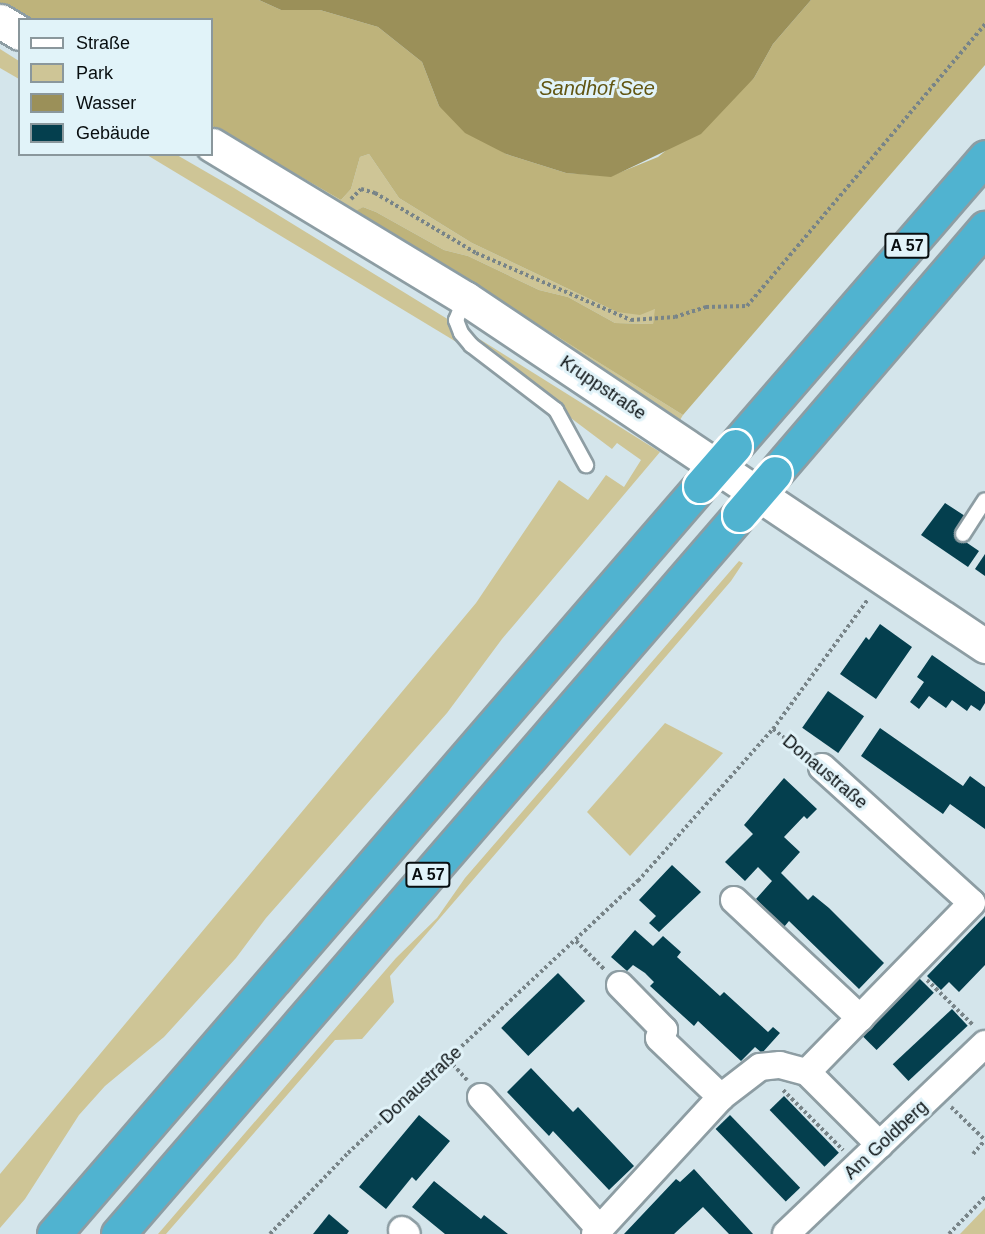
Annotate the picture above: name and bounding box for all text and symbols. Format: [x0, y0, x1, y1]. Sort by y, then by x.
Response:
legend [18, 18, 213, 156]
text: Straße [76, 33, 130, 53]
text: Park [76, 63, 113, 83]
water label: Sandhof See [539, 76, 655, 100]
text: Wasser [76, 93, 136, 113]
text: Gebäude [76, 123, 150, 143]
road number: A 57 [883, 233, 931, 259]
street label: Kruppstraße [556, 351, 650, 425]
street label: Donaustraße [778, 730, 872, 814]
road number: A 57 [404, 862, 452, 888]
street label: Donaustraße [376, 1042, 466, 1128]
street label: Am Goldberg [840, 1096, 932, 1184]

